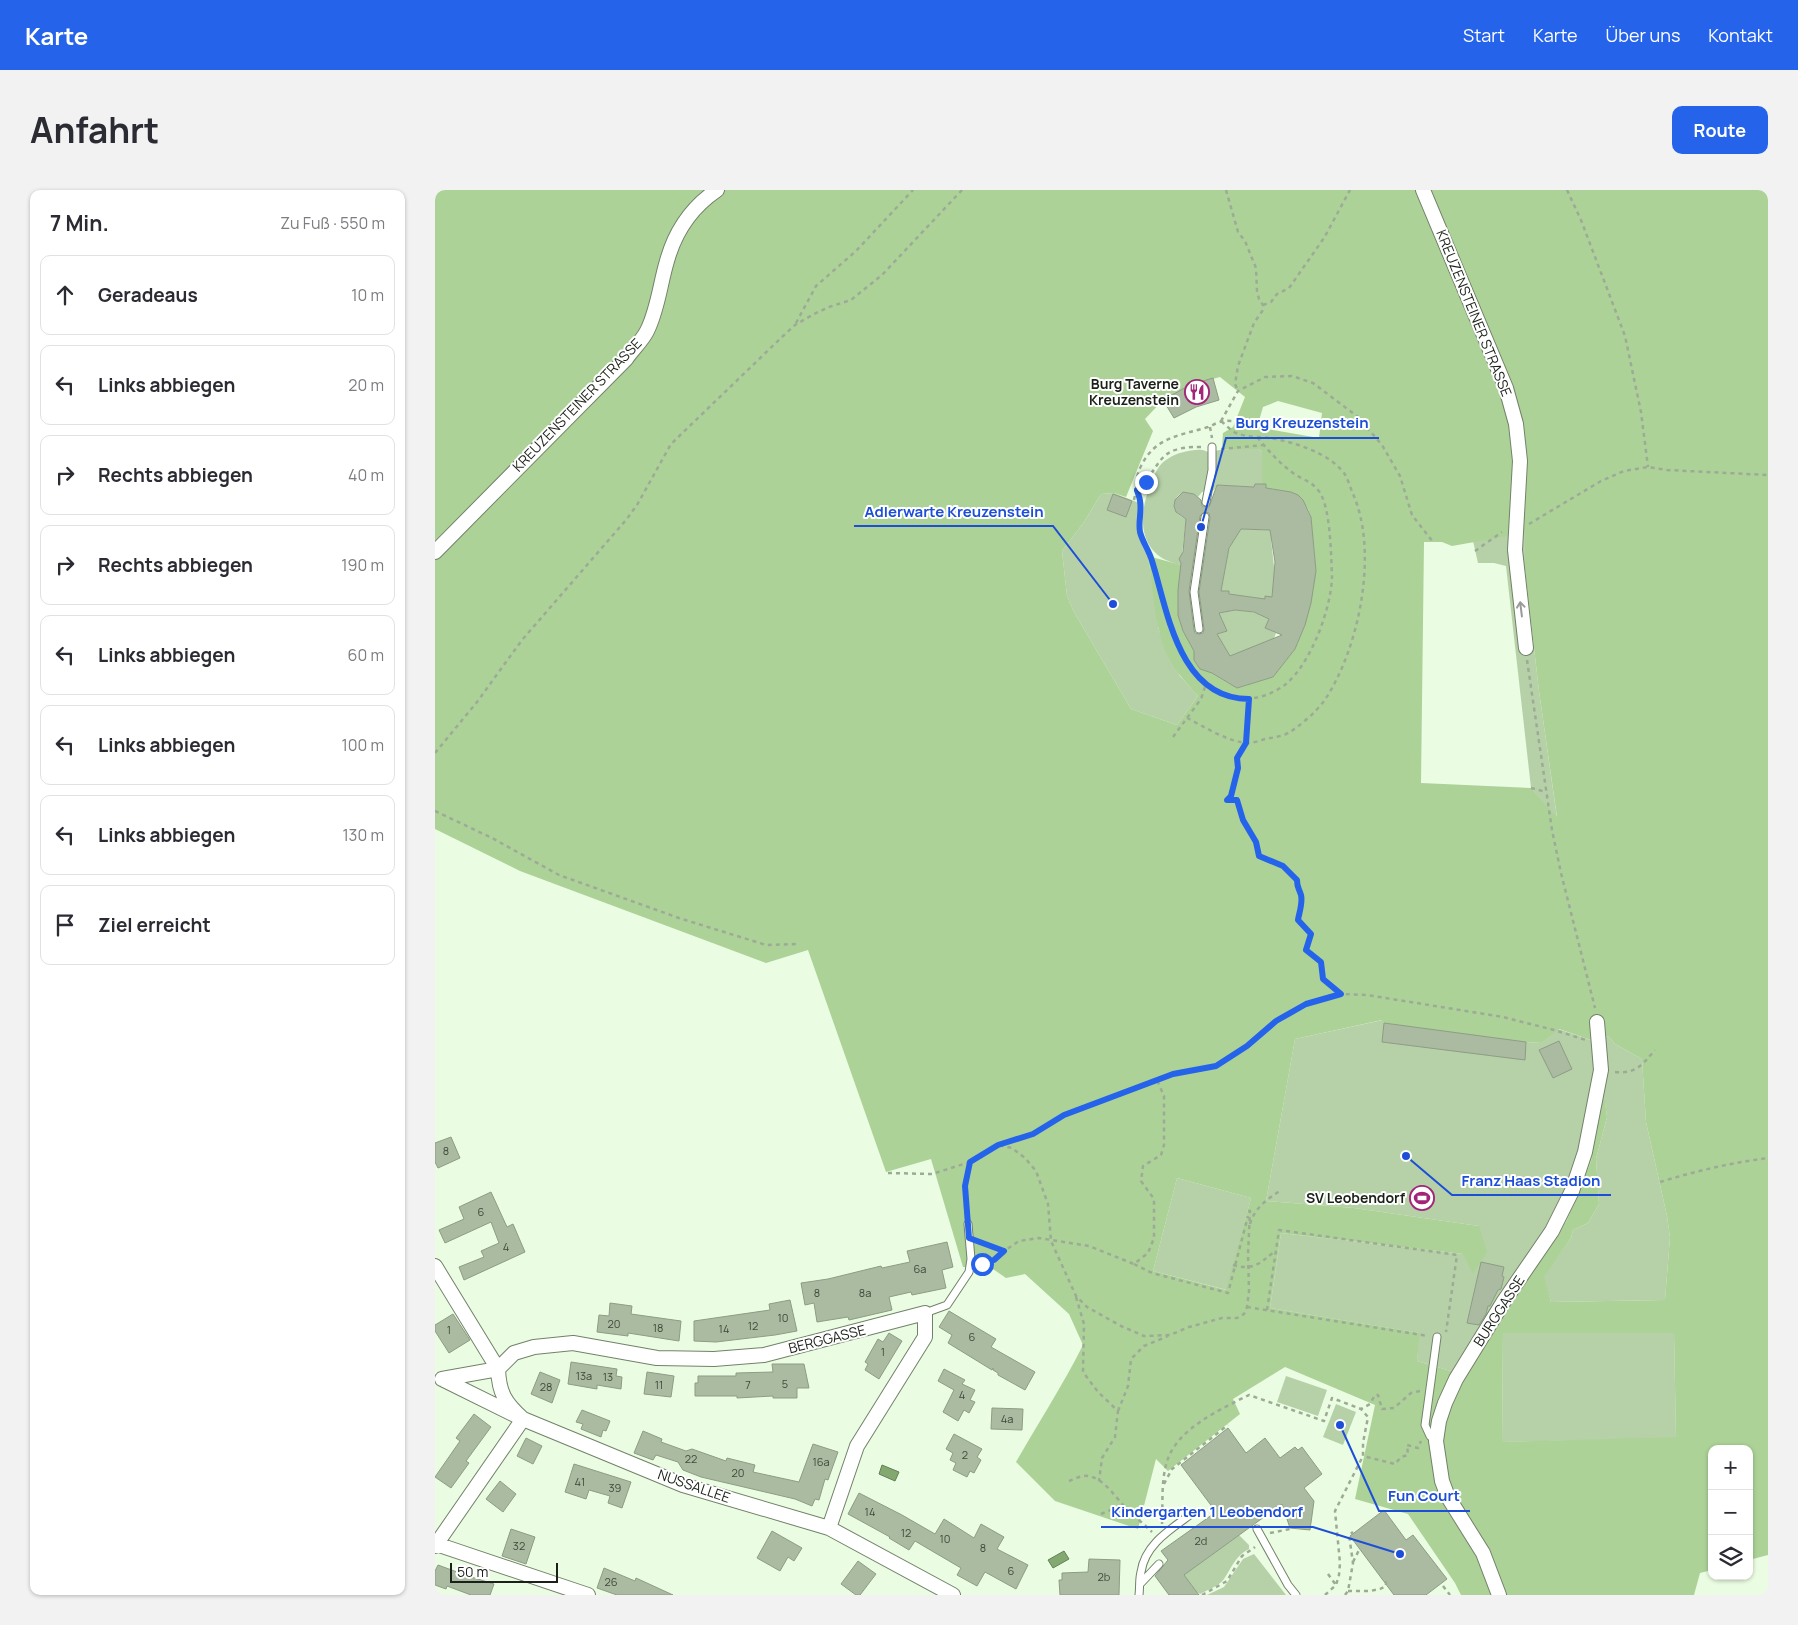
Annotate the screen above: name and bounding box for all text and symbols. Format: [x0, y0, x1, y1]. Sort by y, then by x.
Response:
text: Karte [25, 19, 88, 52]
text: Start [1463, 23, 1505, 47]
text: Karte [1533, 23, 1578, 47]
text: Über uns [1606, 23, 1680, 47]
text: Kontakt [1708, 23, 1773, 47]
text: Anfahrt [30, 106, 159, 154]
button: Route [1672, 106, 1768, 154]
text: 7 Min. [50, 209, 109, 237]
text: Zu Fuß · 550 m [280, 212, 385, 234]
street label: KREUZENSTEINER STRASSE [1432, 227, 1517, 399]
icon: ahead [51, 281, 79, 309]
text: Geradeaus [98, 282, 198, 308]
text: 10 m [351, 284, 384, 306]
street label: KREUZENSTEINER STRASSE [508, 334, 645, 475]
icon: left [51, 371, 79, 399]
text: Links abbiegen [98, 372, 235, 398]
text: 20 m [348, 374, 384, 396]
place label: Burg Taverne Kreuzenstein [1089, 374, 1179, 409]
restaurant icon: Burg Taverne Kreuzenstein [1184, 379, 1210, 405]
callout: Burg Kreuzenstein [1226, 408, 1379, 438]
text: Burg Kreuzenstein [1235, 412, 1369, 433]
icon: right [51, 461, 79, 489]
text: Rechts abbiegen [98, 462, 253, 488]
text: 40 m [348, 464, 384, 486]
route end [1135, 471, 1158, 494]
callout: Adlerwarte Kreuzenstein [854, 496, 1053, 526]
text: Adlerwarte Kreuzenstein [864, 501, 1044, 522]
icon: right [51, 551, 79, 579]
text: Rechts abbiegen [98, 552, 253, 578]
text: 190 m [341, 554, 384, 576]
one-way arrow [1516, 601, 1526, 617]
icon: left [51, 641, 79, 669]
text: Links abbiegen [98, 642, 235, 668]
text: 60 m [348, 644, 384, 666]
icon: left [51, 731, 79, 759]
text: Links abbiegen [98, 732, 235, 758]
text: 100 m [341, 734, 384, 756]
icon: left [51, 821, 79, 849]
text: Links abbiegen [98, 822, 235, 848]
text: 130 m [342, 824, 384, 846]
icon: arrive [51, 911, 79, 939]
text: Ziel erreicht [98, 912, 211, 938]
house number: 8 [443, 1143, 449, 1158]
callout: Franz Haas Stadion [1452, 1165, 1611, 1195]
text: Franz Haas Stadion [1461, 1170, 1601, 1191]
sports icon: SV Leobendorf [1409, 1185, 1435, 1211]
place label: SV Leobendorf [1306, 1188, 1406, 1207]
house number: 6 [478, 1204, 485, 1219]
house number: 4 [503, 1239, 509, 1254]
route start [971, 1253, 994, 1276]
house number: 6a [914, 1261, 926, 1276]
street label: BURGGASSE [1469, 1272, 1529, 1350]
house number: 8 [814, 1285, 820, 1300]
house number: 8a [859, 1285, 871, 1300]
house number: 10 [777, 1310, 789, 1325]
house number: 20 [608, 1316, 620, 1331]
house number: 12 [748, 1318, 758, 1333]
house number: 18 [653, 1320, 663, 1335]
street label: BERGGASSE [786, 1320, 867, 1357]
house number: 14 [719, 1321, 729, 1336]
house number: 1 [447, 1322, 451, 1337]
house number: 6 [969, 1329, 976, 1344]
house number: 1 [881, 1344, 885, 1359]
house number: 13a [576, 1368, 592, 1383]
house number: 13 [603, 1369, 613, 1384]
house number: 5 [782, 1376, 788, 1391]
house number: 11 [655, 1377, 663, 1392]
house number: 7 [745, 1377, 751, 1392]
house number: 28 [540, 1379, 552, 1394]
house number: 4 [959, 1387, 965, 1402]
house number: 4a [1001, 1411, 1013, 1426]
map controls [1708, 1445, 1753, 1580]
button: + [1708, 1445, 1753, 1490]
house number: 2 [962, 1447, 968, 1462]
house number: 22 [685, 1451, 697, 1466]
house number: 16a [812, 1454, 830, 1469]
street label: NUSSALLEE [655, 1464, 733, 1507]
house number: 20 [732, 1465, 744, 1480]
house number: 41 [575, 1474, 585, 1489]
house number: 39 [609, 1480, 622, 1495]
callout: Fun Court [1379, 1481, 1470, 1511]
text: Fun Court [1388, 1485, 1460, 1506]
button: − [1708, 1490, 1753, 1535]
callout: Kindergarten 1 Leobendorf [1101, 1497, 1313, 1527]
text: Kindergarten 1 Leobendorf [1111, 1501, 1303, 1522]
house number: 14 [865, 1504, 875, 1519]
house number: 12 [901, 1525, 911, 1540]
house number: 10 [939, 1531, 951, 1546]
house number: 2d [1195, 1533, 1207, 1548]
button: layers [1708, 1535, 1753, 1580]
house number: 32 [513, 1538, 525, 1553]
house number: 8 [980, 1540, 986, 1555]
scale bar [450, 1560, 557, 1583]
text: 50 m [457, 1562, 488, 1581]
house number: 6 [1008, 1563, 1015, 1578]
house number: 2b [1098, 1569, 1111, 1584]
house number: 26 [604, 1574, 618, 1589]

